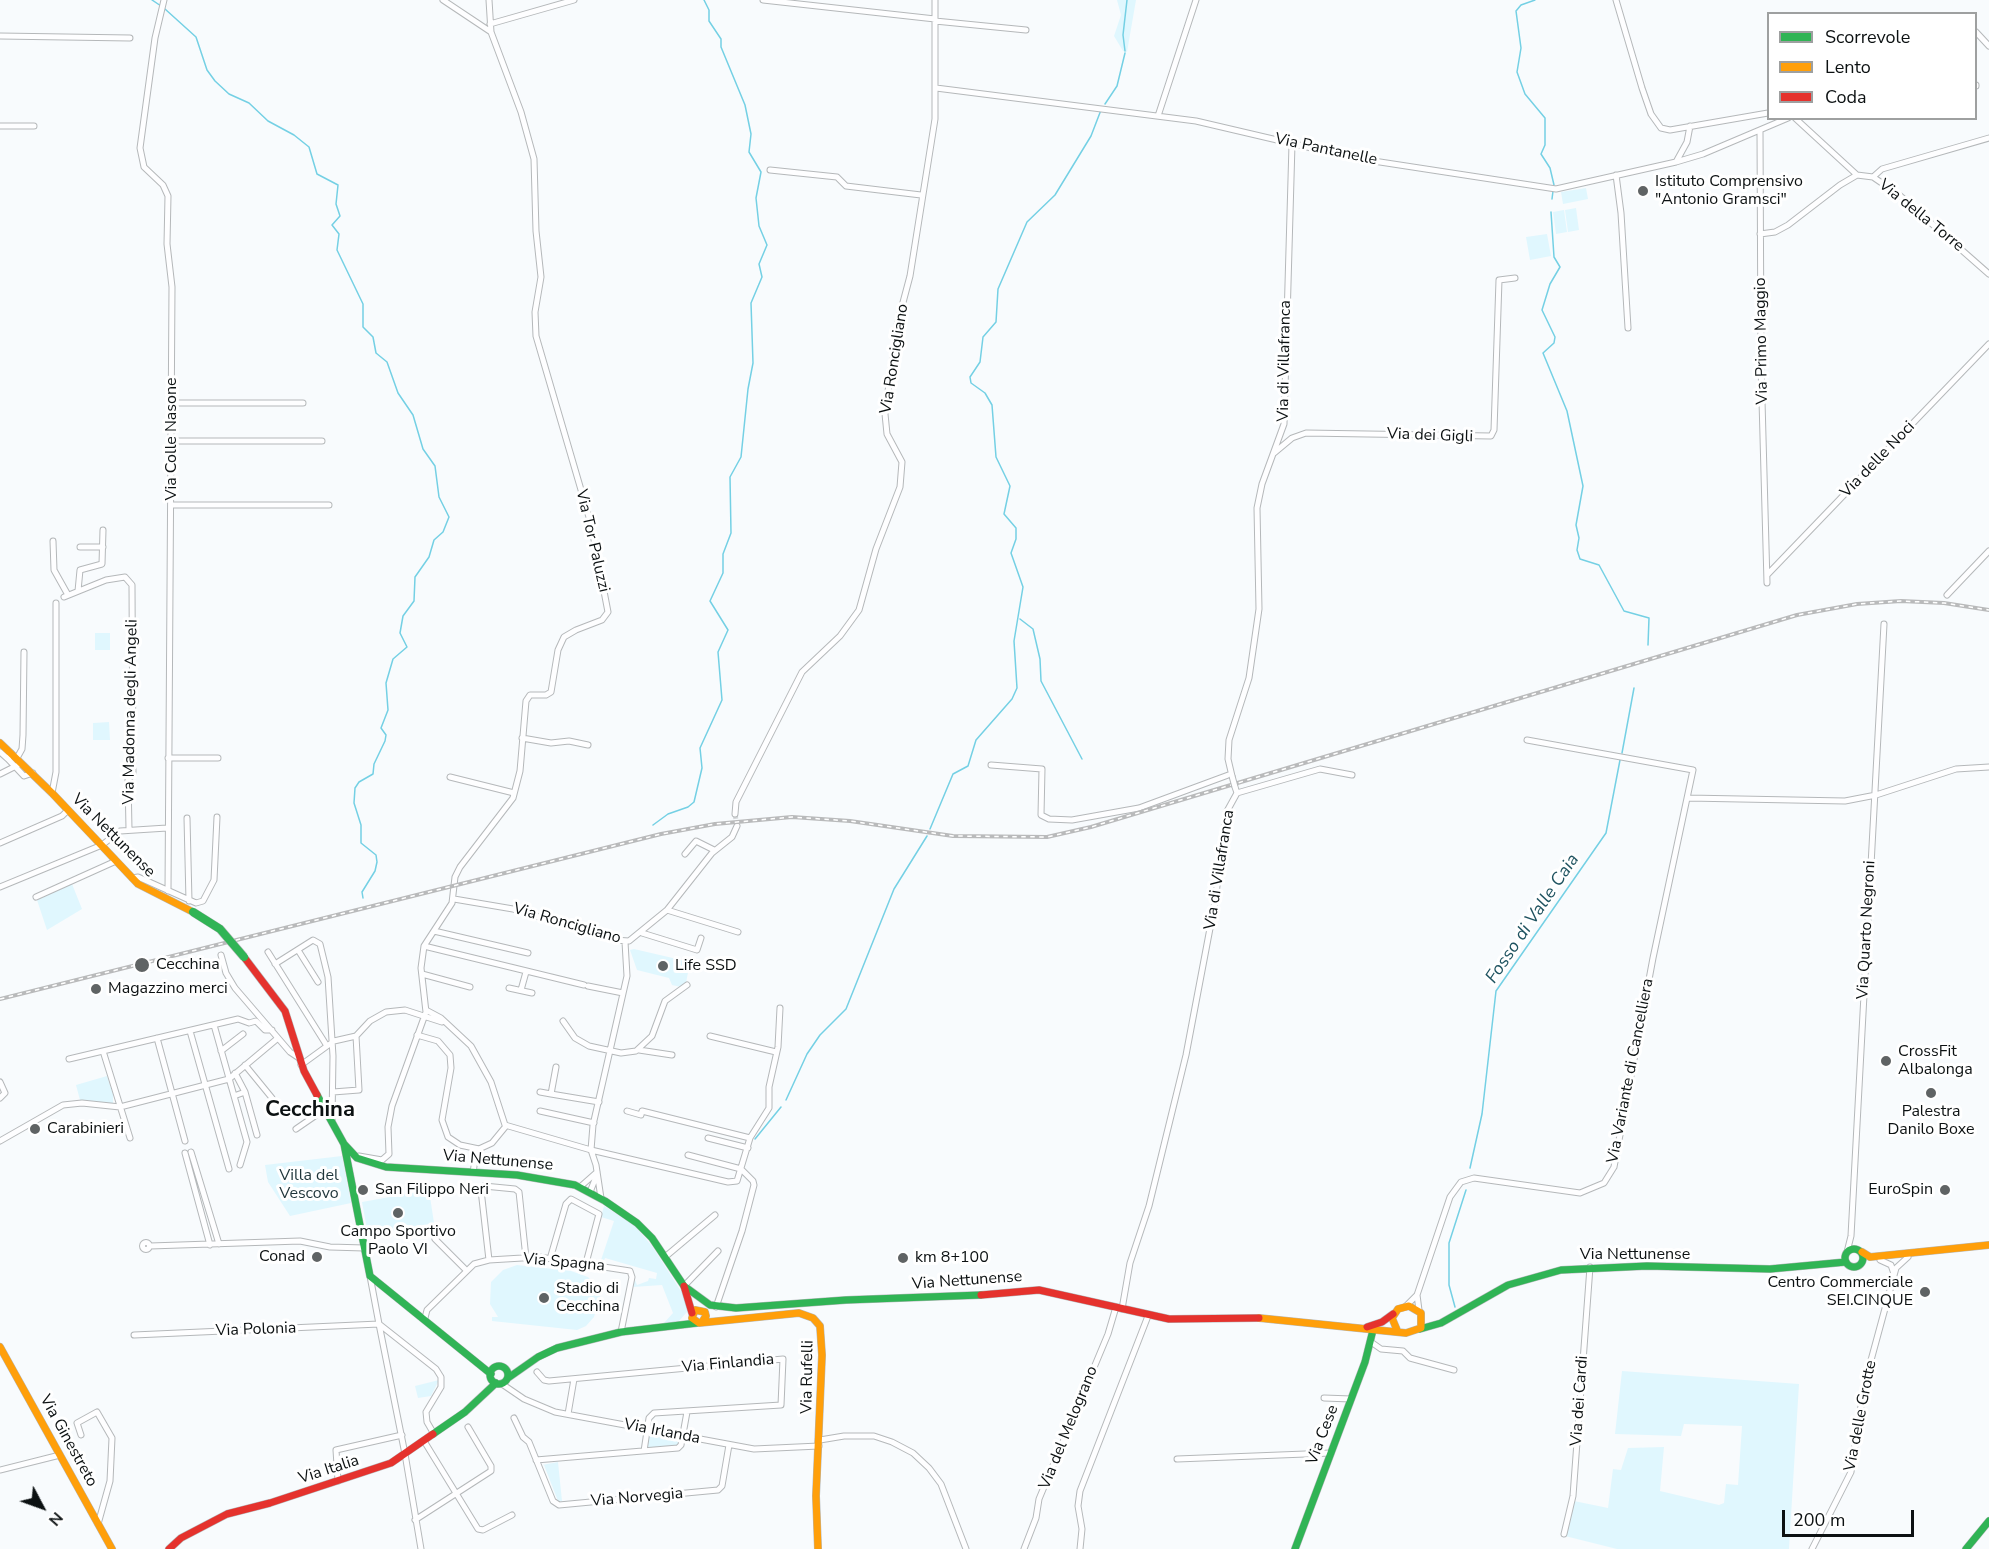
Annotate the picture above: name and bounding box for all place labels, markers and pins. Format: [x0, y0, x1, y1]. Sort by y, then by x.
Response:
place label: Istituto Comprensivo "Antonio Gramsci" [1655, 172, 1803, 210]
marker: Istituto Comprensivo "Antonio Gramsci" [1636, 184, 1650, 198]
place label: Cecchina [156, 955, 220, 975]
marker: Cecchina [133, 956, 151, 974]
place label: Life SSD [675, 956, 737, 976]
marker: Life SSD [656, 959, 670, 973]
place label: Magazzino merci [108, 979, 228, 999]
marker: Magazzino merci [89, 982, 103, 996]
place label: CrossFit Albalonga [1898, 1042, 1973, 1080]
marker: CrossFit Albalonga [1879, 1054, 1893, 1068]
marker: Palestra Danilo Boxe [1924, 1086, 1938, 1100]
place label: Palestra Danilo Boxe [1887, 1102, 1975, 1140]
place label: Carabinieri [47, 1119, 124, 1139]
marker: Carabinieri [28, 1122, 42, 1136]
place label: San Filippo Neri [375, 1180, 489, 1200]
place label: EuroSpin [1868, 1180, 1933, 1200]
marker: San Filippo Neri [356, 1183, 370, 1197]
marker: EuroSpin [1938, 1183, 1952, 1197]
marker: Campo Sportivo Paolo VI [391, 1206, 405, 1220]
place label: Campo Sportivo Paolo VI [340, 1222, 456, 1260]
place label: Conad [259, 1247, 305, 1267]
place label: km 8+100 [915, 1248, 989, 1268]
marker: Conad [310, 1250, 324, 1264]
marker: km 8+100 [896, 1251, 910, 1265]
place label: Centro Commerciale SEI.CINQUE [1768, 1273, 1913, 1311]
place label: Stadio di Cecchina [556, 1279, 620, 1317]
marker: Centro Commerciale SEI.CINQUE [1918, 1285, 1932, 1299]
marker: Stadio di Cecchina [537, 1291, 551, 1305]

